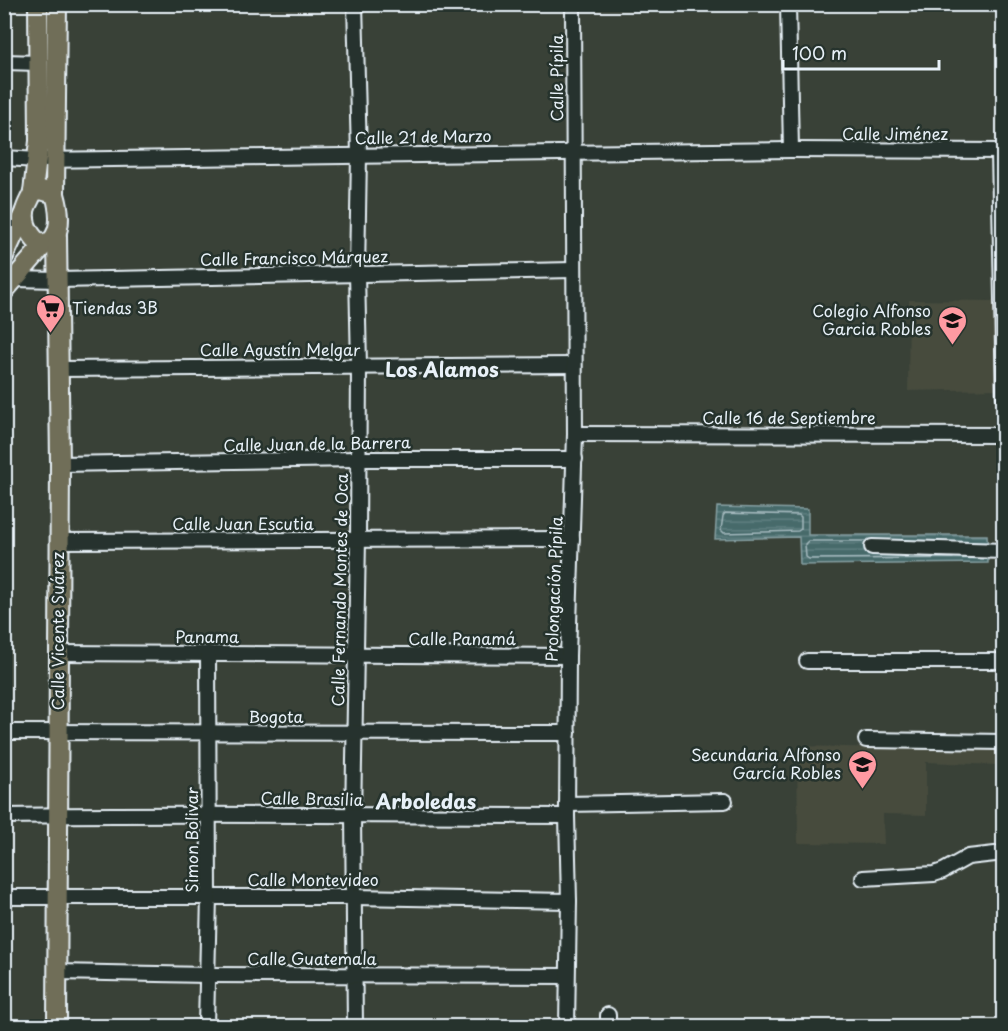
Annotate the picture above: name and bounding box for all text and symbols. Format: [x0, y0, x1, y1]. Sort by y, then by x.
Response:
scale bar [783, 33, 939, 71]
street label: Calle Pípila [544, 35, 568, 121]
text: 100 m [792, 39, 847, 66]
street label: Calle Jiménez [842, 121, 949, 145]
street label: Calle 21 de Marzo [354, 123, 492, 149]
street label: Calle Francisco Márquez [200, 243, 389, 271]
supermarket icon: Tiendas 3B [35, 292, 67, 334]
place label: Tiendas 3B [72, 295, 158, 319]
place label: Colegio Alfonso Garcia Robles [812, 298, 931, 340]
school or university icon: Colegio Alfonso Garcia Robles [936, 304, 968, 346]
street label: Calle Agustín Melgar [200, 337, 361, 361]
district label: Los Alamos [385, 354, 499, 384]
street label: Calle 16 de Septiembre [702, 405, 876, 429]
street label: Calle Juan de la Barrera [223, 429, 411, 457]
street label: Calle Fernando Montes de Oca [325, 473, 353, 707]
street label: Calle Juan Escutia [172, 511, 314, 535]
street label: Prolongación Pípila [538, 516, 568, 662]
street label: Calle Vicente Suárez [45, 551, 69, 710]
street label: Panama [175, 624, 239, 648]
street label: Calle Panamá [408, 626, 516, 650]
street label: Bogota [249, 704, 303, 728]
place label: Secundaria Alfonso García Robles [691, 742, 841, 784]
school or university icon: Secundaria Alfonso García Robles [846, 748, 878, 790]
street label: Calle Brasilia [260, 785, 364, 811]
district label: Arboledas [375, 786, 477, 816]
street label: Simon Bolivar [179, 787, 203, 893]
street label: Calle Montevideo [247, 867, 379, 891]
street label: Calle Guatemala [247, 946, 377, 970]

